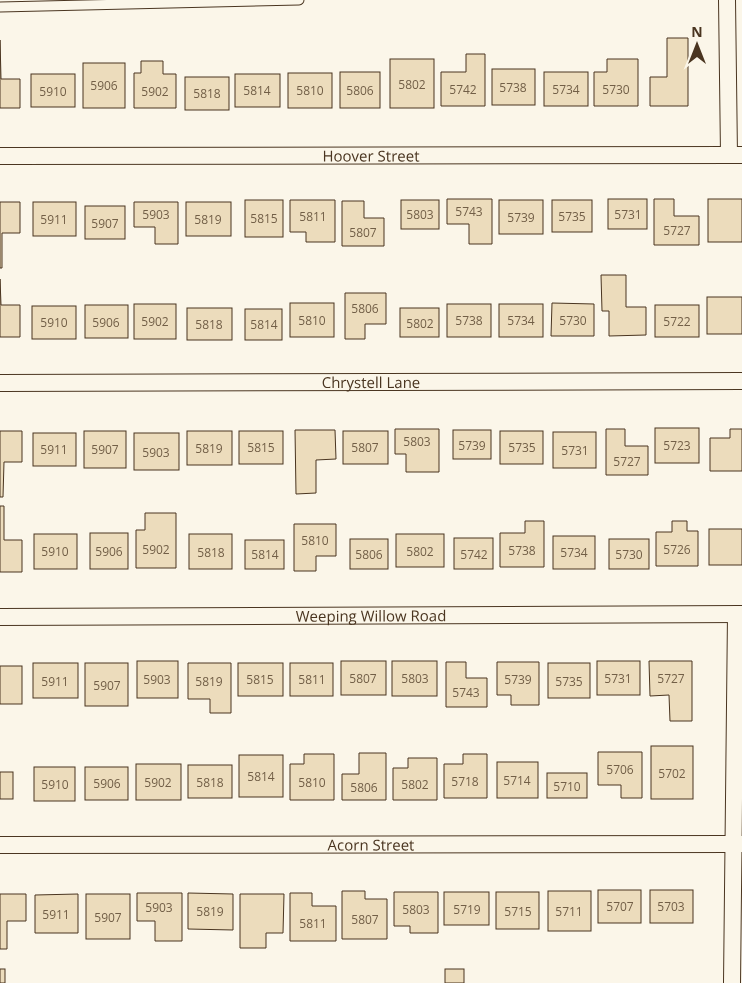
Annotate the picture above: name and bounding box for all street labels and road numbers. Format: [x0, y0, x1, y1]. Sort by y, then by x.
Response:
street label: Hoover Street [322, 145, 420, 166]
street label: Chrystell Lane [322, 372, 420, 392]
street label: Weeping Willow Road [296, 605, 446, 626]
street label: Acorn Street [328, 834, 414, 855]

